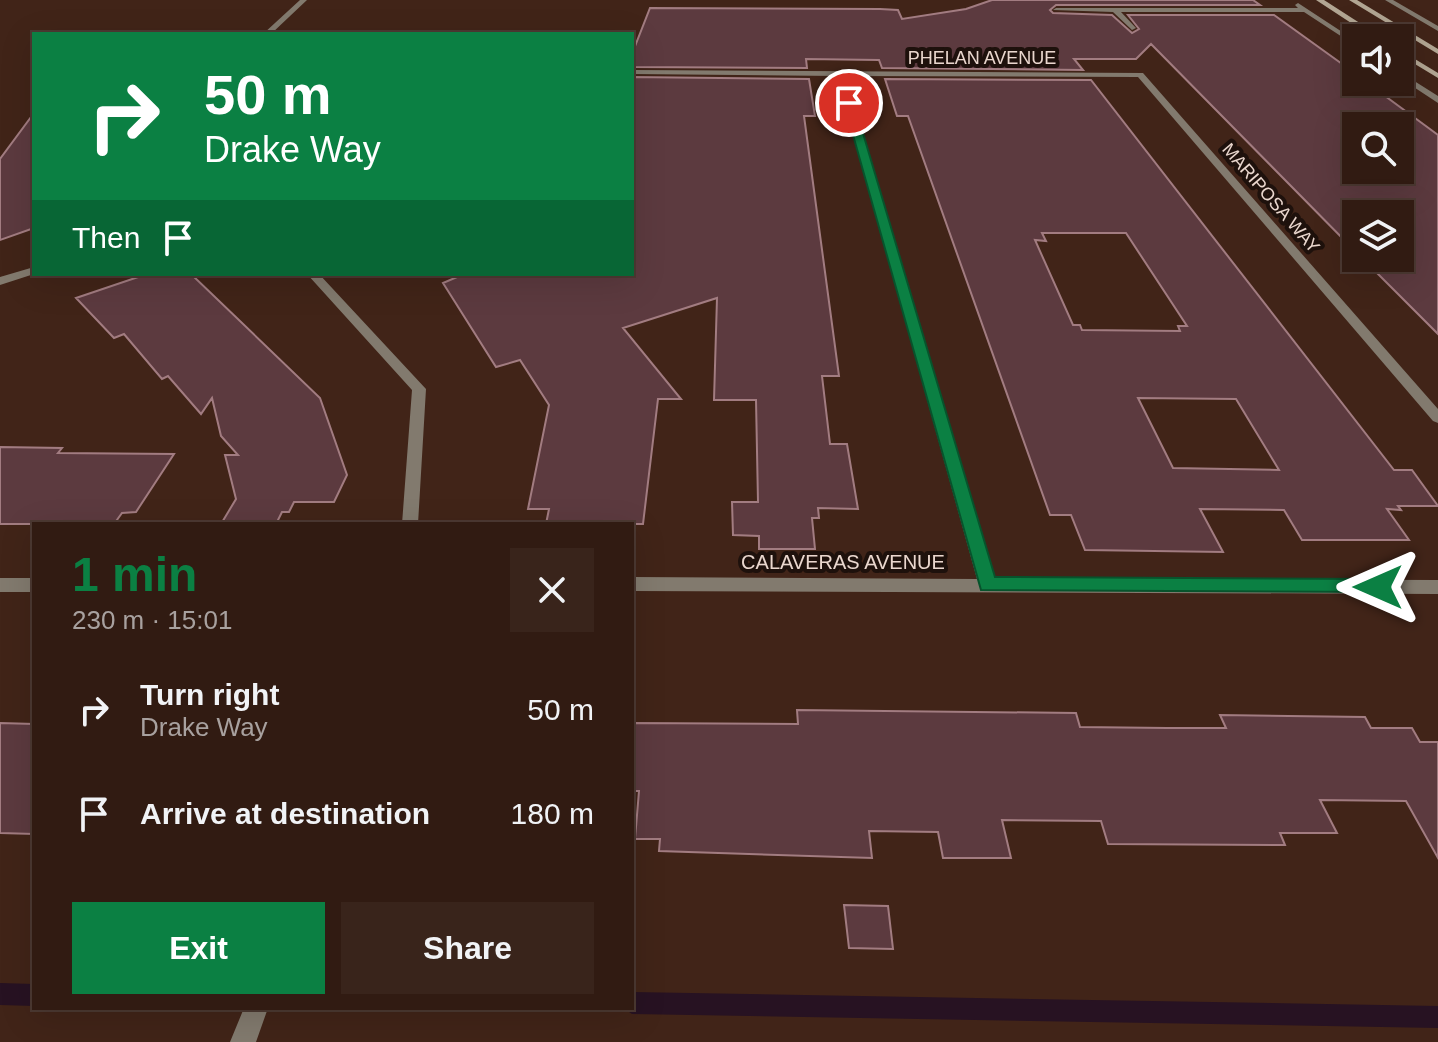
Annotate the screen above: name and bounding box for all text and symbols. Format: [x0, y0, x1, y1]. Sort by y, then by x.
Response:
map controls [1342, 24, 1414, 272]
button: sound [1342, 24, 1414, 96]
street label: PHELAN AVENUE [908, 48, 1056, 68]
text: 50 m [204, 63, 332, 126]
icon: right [72, 64, 176, 168]
pin [815, 69, 883, 137]
icon: arrive [827, 81, 871, 125]
button: search [1342, 112, 1414, 184]
text: Drake Way [204, 129, 381, 170]
street label: MARIPOSA WAY [1218, 139, 1324, 257]
button: layers [1342, 200, 1414, 272]
icon: arrive [156, 216, 200, 260]
text: Then [72, 221, 140, 254]
position arrow [1336, 545, 1420, 629]
text: 1 min [72, 548, 197, 601]
button: close [510, 548, 594, 632]
street label: CALAVERAS AVENUE [741, 551, 945, 573]
text: 230 m · 15:01 [72, 605, 232, 635]
text: Turn right [140, 678, 279, 711]
icon: right [72, 688, 116, 732]
text: 50 m [527, 693, 594, 726]
text: Drake Way [140, 712, 268, 742]
icon: arrive [72, 792, 116, 836]
text: Arrive at destination [140, 797, 430, 830]
text: 180 m [511, 797, 594, 830]
button: Exit [72, 902, 325, 994]
button: Share [341, 902, 594, 994]

